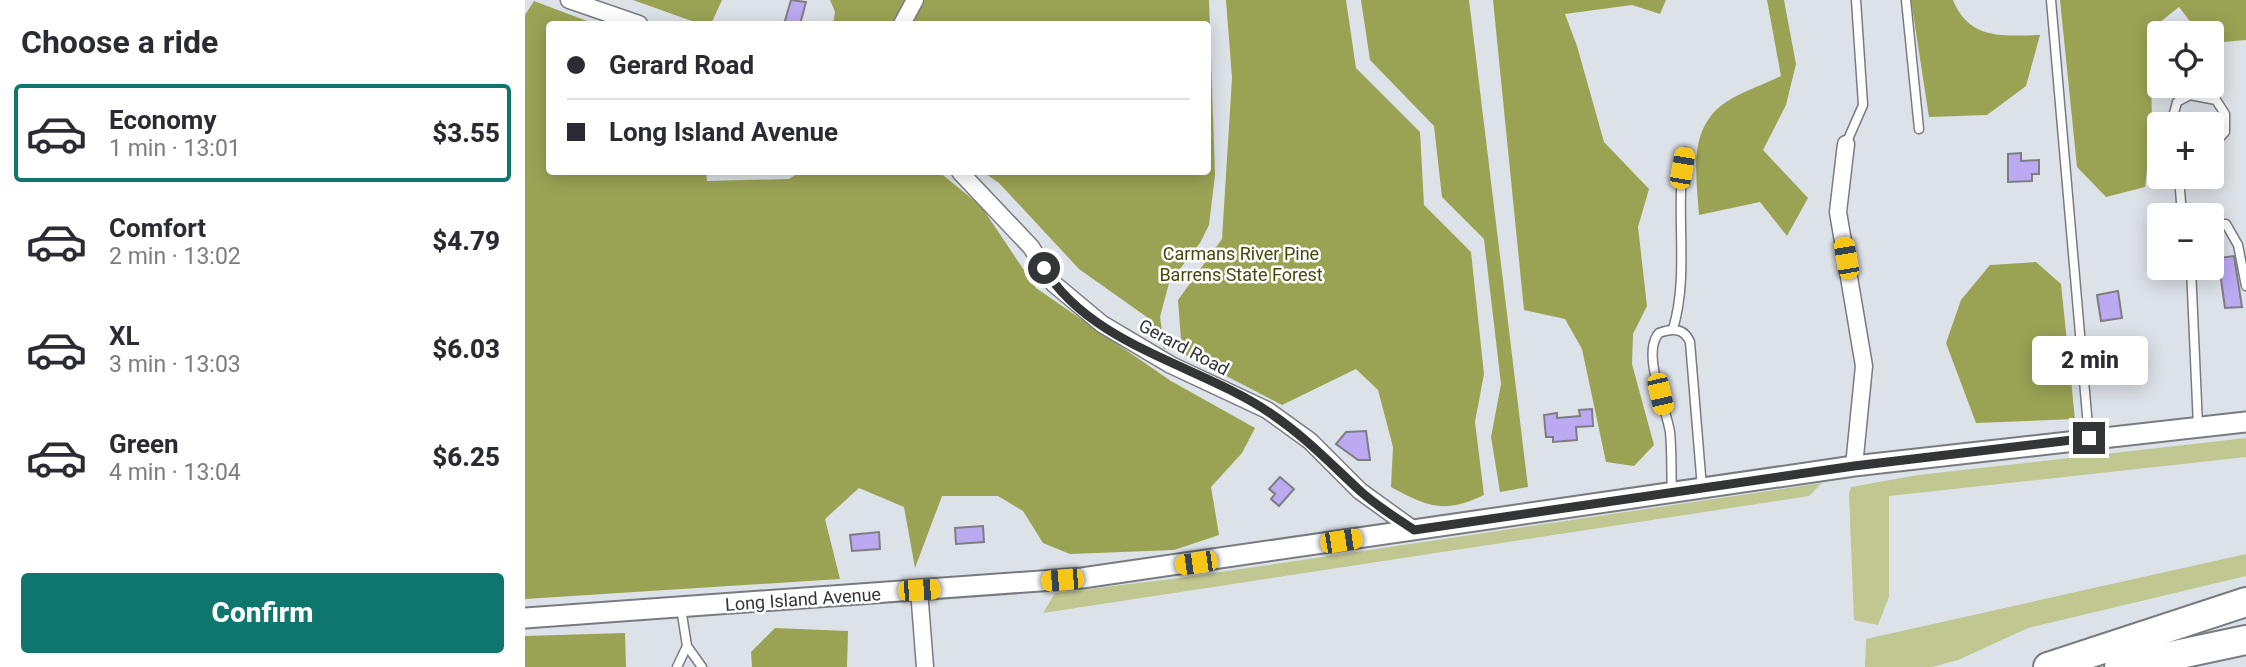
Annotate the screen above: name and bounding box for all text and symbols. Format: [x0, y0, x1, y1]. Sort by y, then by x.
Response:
map controls [2147, 21, 2224, 280]
button: locate [2147, 21, 2224, 98]
text: Choose a ride [21, 23, 218, 61]
text: Gerard Road [609, 50, 754, 80]
icon: car [25, 102, 88, 165]
text: Economy [109, 105, 216, 135]
button: + [2147, 112, 2224, 189]
text: Long Island Avenue [609, 117, 838, 147]
text: $3.55 [432, 118, 500, 148]
text: 1 min · 13:01 [109, 135, 241, 162]
car [1669, 145, 1696, 191]
button: − [2147, 203, 2224, 280]
icon: car [25, 210, 88, 273]
text: Comfort [109, 213, 206, 243]
text: $4.79 [432, 226, 500, 256]
car [1833, 235, 1860, 281]
text: 2 min · 13:02 [109, 243, 241, 270]
park label: Carmans River Pine Barrens State Forest [1159, 243, 1323, 285]
route start [1028, 252, 1060, 284]
street label: Gerard Road [1135, 314, 1233, 380]
icon: car [25, 318, 88, 381]
text: XL [109, 321, 140, 351]
text: $6.03 [432, 334, 500, 364]
callout: 2 min [2031, 336, 2147, 386]
text: 2 min [2061, 347, 2119, 374]
text: 3 min · 13:03 [109, 351, 241, 378]
car [1646, 371, 1675, 417]
route end [2073, 422, 2105, 454]
icon: car [25, 426, 88, 489]
text: Green [109, 429, 179, 459]
text: $6.25 [432, 442, 500, 472]
text: 4 min · 13:04 [109, 459, 241, 486]
car [1319, 527, 1364, 555]
car [1174, 550, 1219, 576]
car [1041, 568, 1084, 592]
button: Confirm [21, 573, 504, 653]
car [898, 578, 941, 602]
street label: Long Island Avenue [724, 583, 882, 615]

